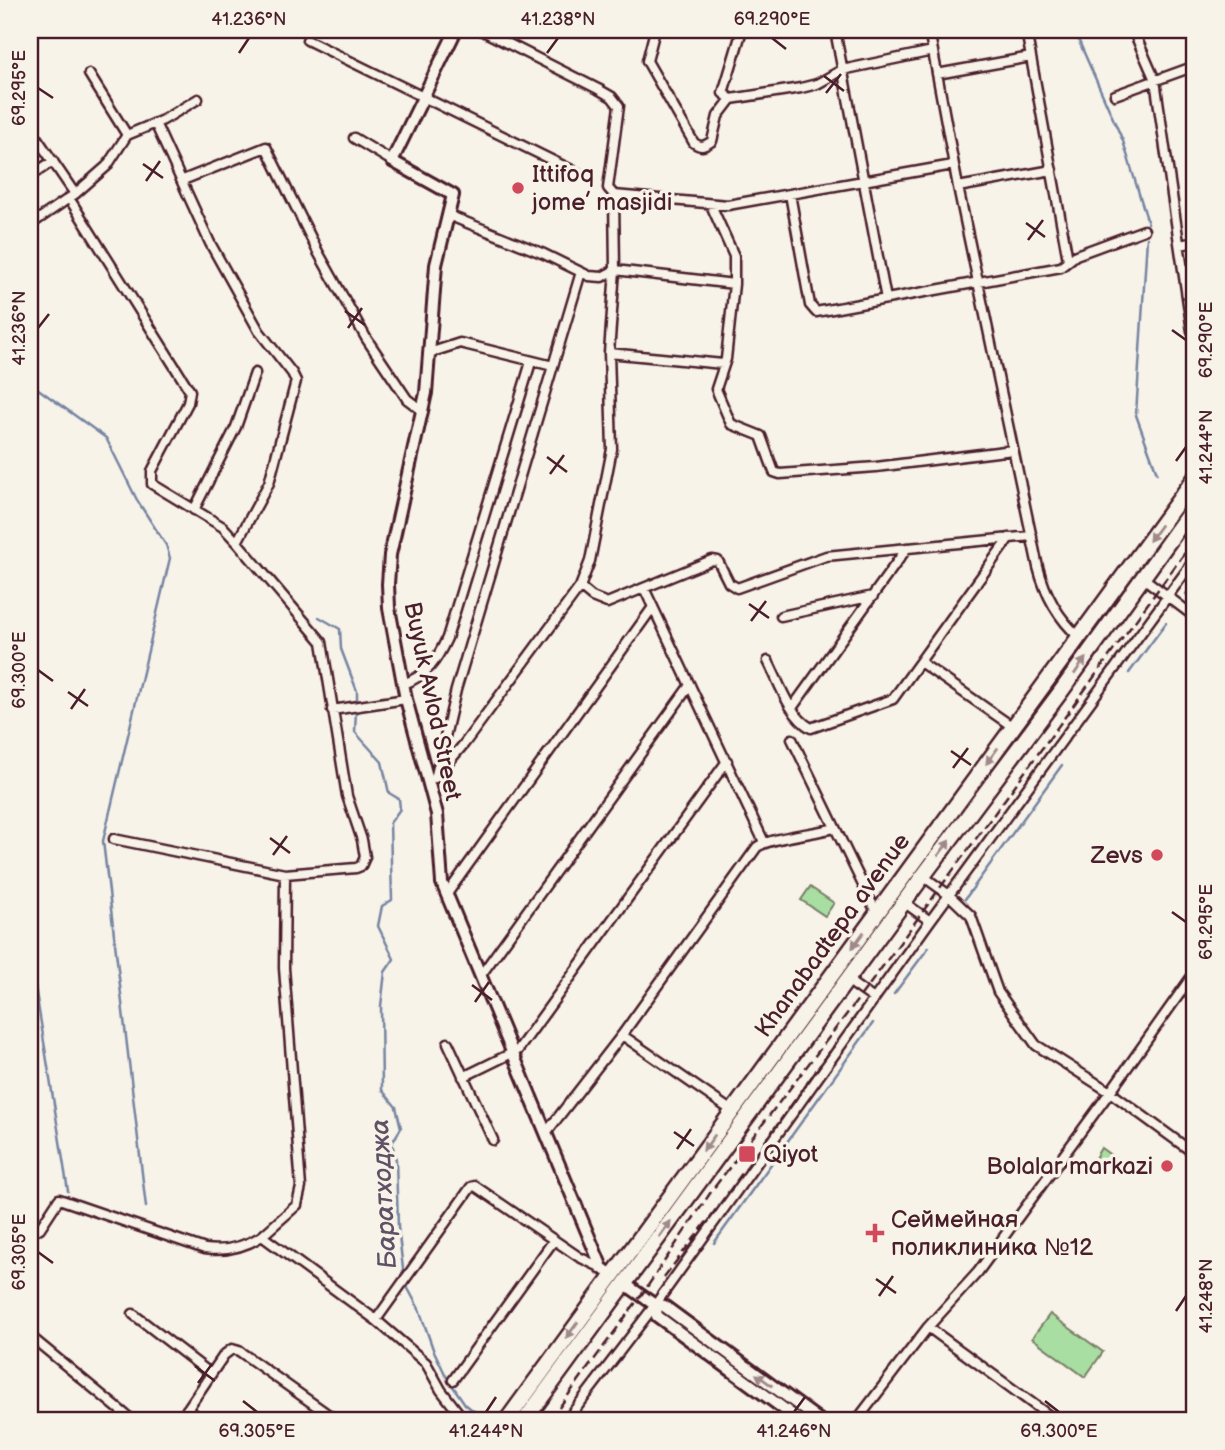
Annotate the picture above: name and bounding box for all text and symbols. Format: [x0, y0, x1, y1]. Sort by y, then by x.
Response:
text: 41.236°N [211, 9, 287, 30]
text: 41.238°N [520, 9, 596, 30]
text: 69.290°E [734, 9, 810, 30]
text: 69.295°E [9, 50, 30, 126]
place label: Ittifoq jome’ masjidi [531, 160, 672, 217]
marker: Ittifoq jome’ masjidi [510, 180, 526, 196]
text: 41.236°N [9, 290, 30, 366]
text: 69.290°E [1196, 302, 1217, 378]
text: 41.244°N [1196, 410, 1217, 484]
one-way arrow [1148, 524, 1162, 542]
street label: Buyuk Avlod Street [397, 599, 468, 804]
text: 69.300°E [9, 631, 30, 709]
one-way arrow [1073, 657, 1087, 675]
one-way arrow [985, 747, 999, 765]
street label: Khanabadtepa avenue [749, 828, 916, 1043]
one-way arrow [937, 839, 951, 857]
place label: Zevs [1090, 841, 1143, 870]
marker: Zevs [1149, 847, 1165, 863]
text: 69.295°E [1196, 884, 1217, 960]
one-way arrow [851, 931, 865, 949]
water label: Баратходжа [365, 1118, 404, 1270]
one-way arrow [702, 1134, 716, 1152]
place label: Qiyot [763, 1140, 819, 1169]
marker: Qiyot [737, 1144, 757, 1164]
place label: Bolalar markazi [986, 1152, 1153, 1181]
marker: Bolalar markazi [1159, 1158, 1175, 1174]
place label: Сеймейная поликлиника №12 [891, 1205, 1093, 1262]
text: 69.305°E [9, 1213, 30, 1290]
one-way arrow [658, 1220, 672, 1238]
marker: Сеймейная поликлиника №12 [865, 1223, 885, 1243]
text: 41.248°N [1196, 1258, 1217, 1334]
one-way arrow [565, 1321, 579, 1339]
one-way arrow [754, 1373, 773, 1387]
text: 69.305°E [219, 1421, 296, 1442]
text: 41.244°N [449, 1421, 523, 1442]
text: 41.246°N [756, 1421, 832, 1442]
text: 69.300°E [1020, 1421, 1098, 1442]

